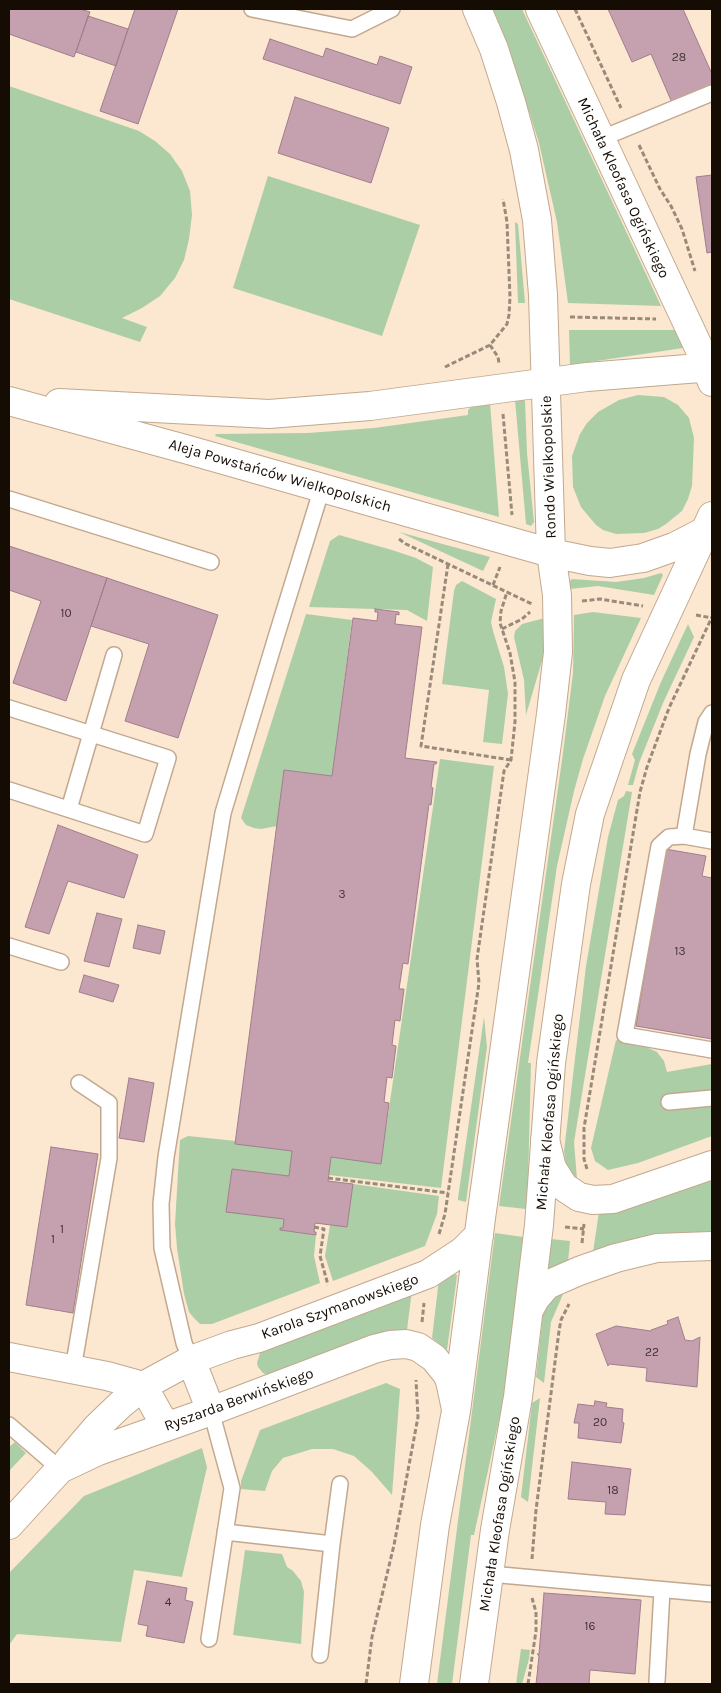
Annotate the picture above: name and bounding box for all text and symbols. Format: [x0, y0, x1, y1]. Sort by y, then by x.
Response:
house number: 28 [672, 51, 686, 65]
street label: Michała Kleofasa Ogińskiego [573, 95, 673, 281]
street label: Rondo Wielkopolskie [538, 395, 560, 539]
street label: Aleja Powstańców Wielkopolskich [167, 436, 393, 516]
house number: 10 [60, 607, 72, 621]
house number: 3 [338, 888, 346, 902]
house number: 13 [674, 945, 686, 959]
street label: Michała Kleofasa Ogińskiego [532, 1013, 568, 1211]
house number: 1 [60, 1223, 64, 1237]
house number: 1 [51, 1233, 55, 1247]
street label: Karola Szymanowskiego [259, 1270, 421, 1344]
house number: 22 [645, 1346, 659, 1360]
street label: Ryszarda Berwińskiego [162, 1365, 316, 1435]
street label: Michała Kleofasa Ogińskiego [476, 1415, 524, 1613]
house number: 20 [593, 1416, 607, 1430]
house number: 18 [607, 1484, 619, 1498]
house number: 4 [165, 1596, 171, 1610]
house number: 16 [585, 1620, 595, 1634]

